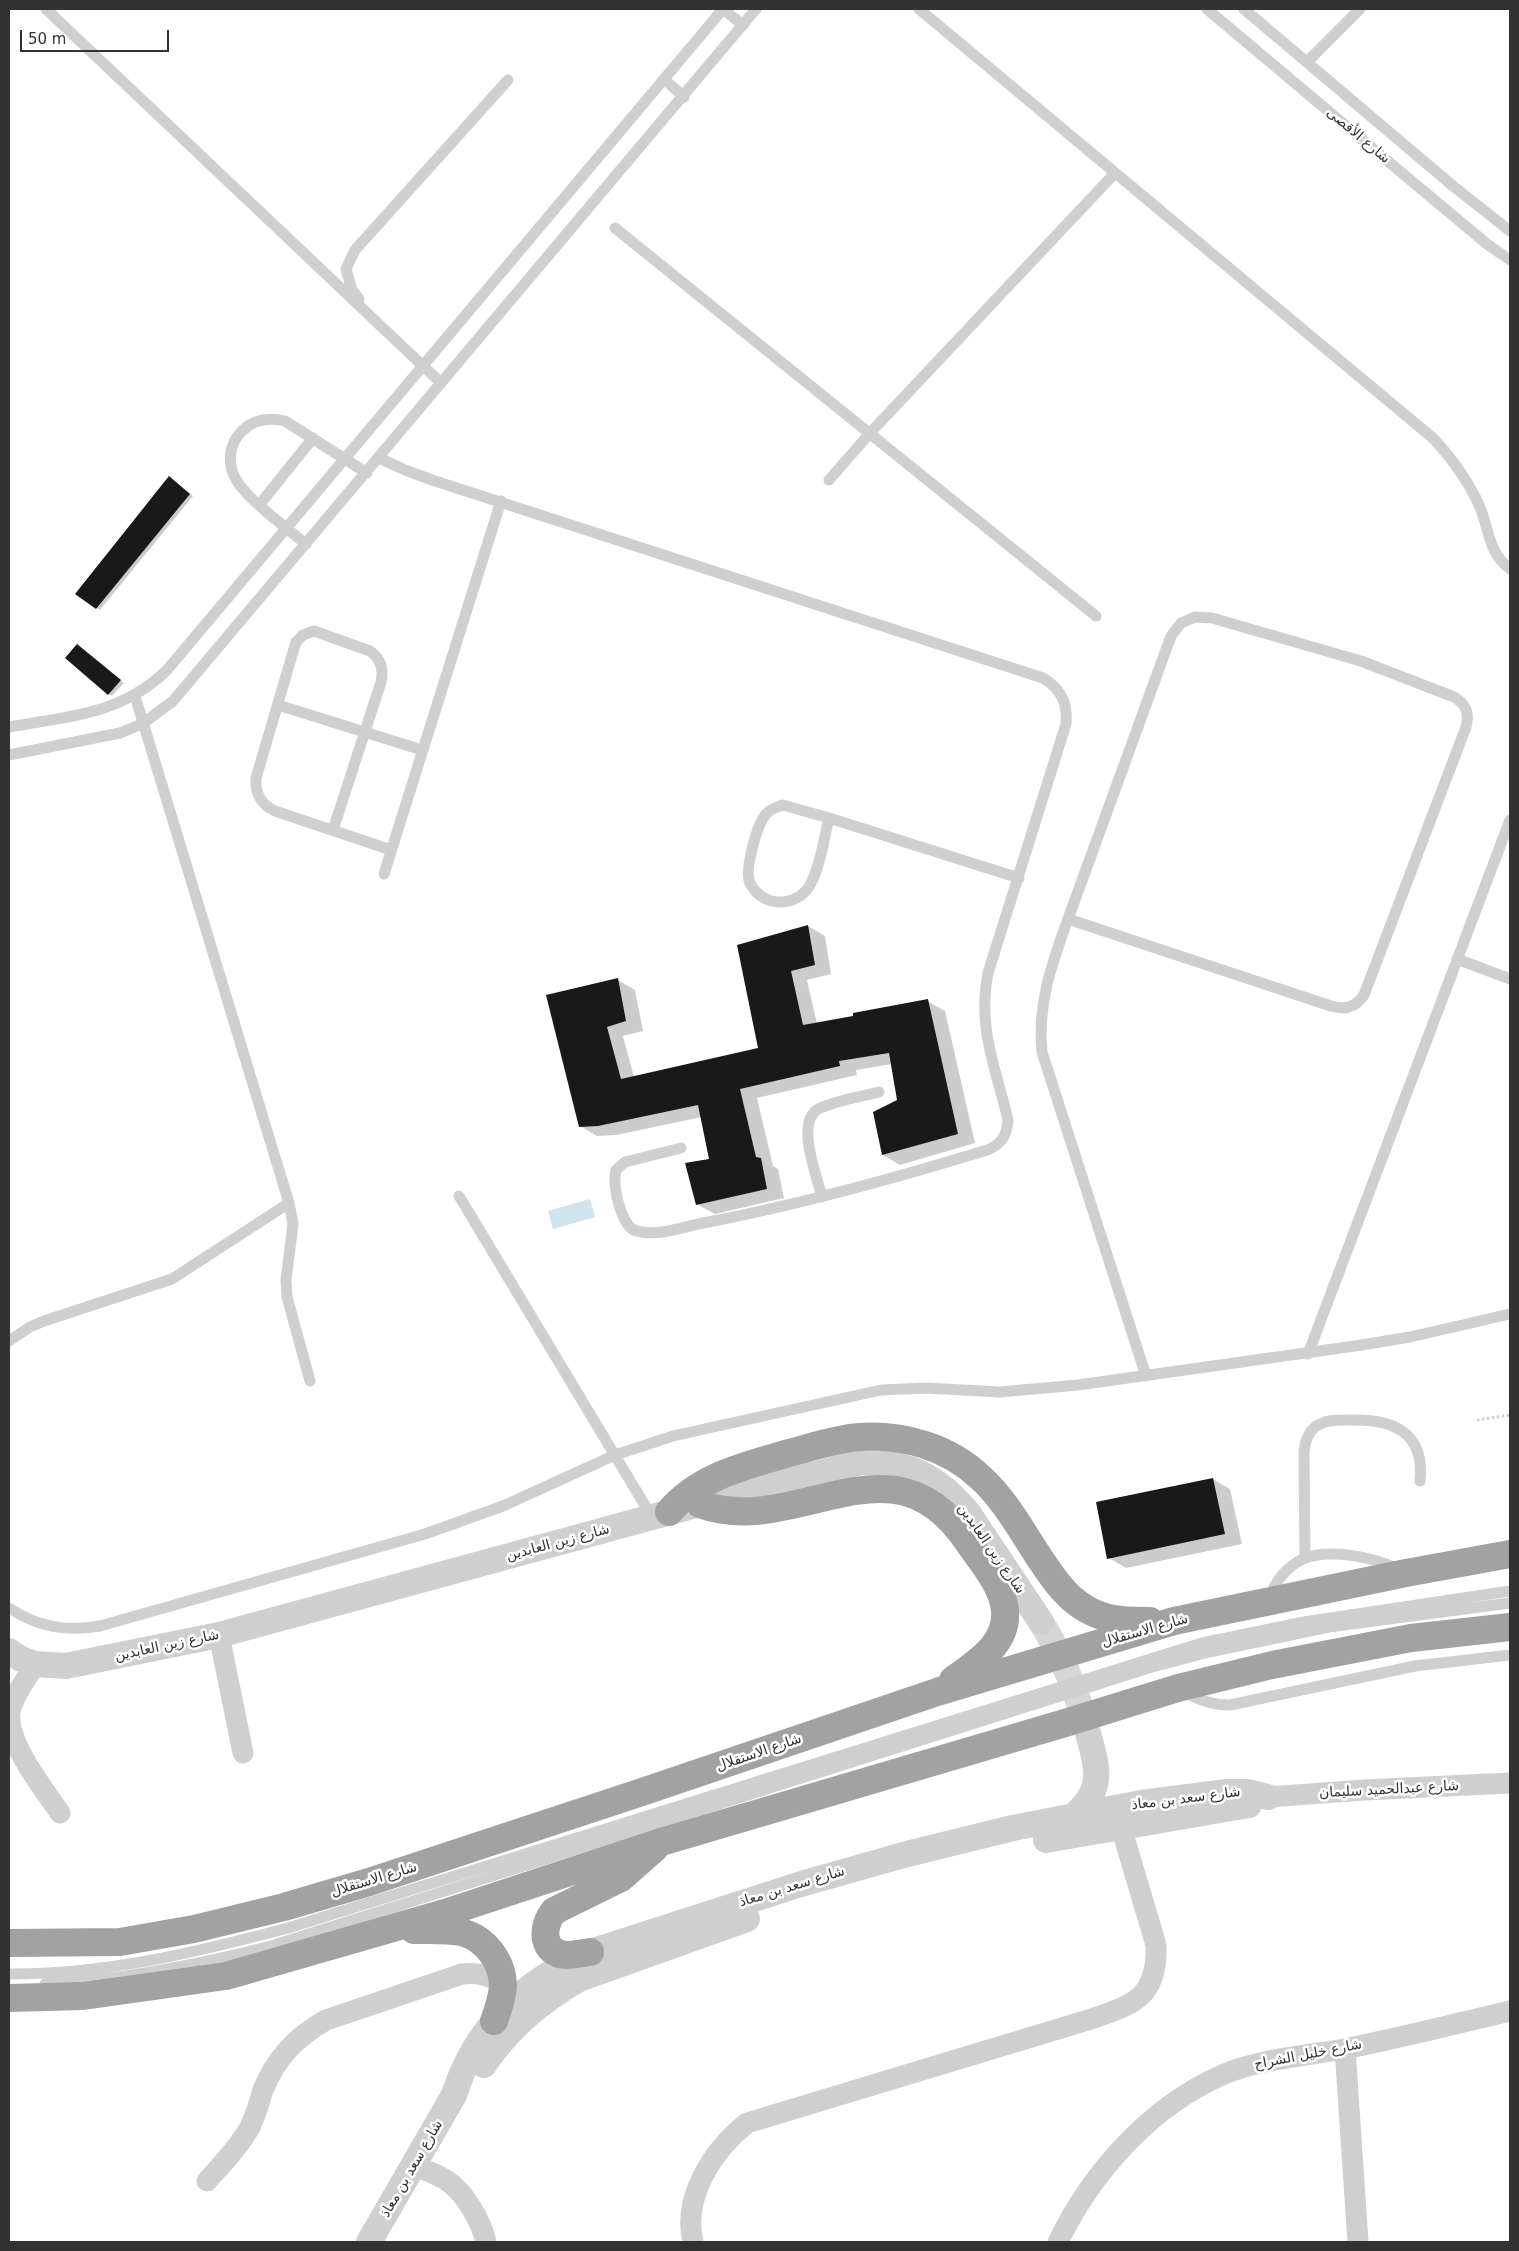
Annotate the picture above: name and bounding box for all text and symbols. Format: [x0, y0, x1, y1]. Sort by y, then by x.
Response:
scale bar [22, 20, 171, 52]
text: 50 m [28, 30, 66, 48]
street label: شارع الأقصى [1323, 105, 1393, 167]
street label: شارع زين العابدين [954, 1501, 1028, 1597]
street label: شارع زين العابدين [504, 1521, 612, 1565]
street label: شارع الاستقلال [1100, 1611, 1190, 1651]
street label: شارع زين العابدين [113, 1627, 221, 1665]
street label: شارع الاستقلال [714, 1731, 804, 1775]
street label: شارع عبدالحميد سليمان [1319, 1778, 1459, 1802]
street label: شارع سعد بن معاذ [1131, 1784, 1241, 1814]
street label: شارع الاستقلال [329, 1859, 419, 1901]
street label: شارع سعد بن معاذ [737, 1863, 847, 1911]
street label: شارع خليل الشراح [1253, 2036, 1363, 2074]
street label: شارع سعد بن معاذ [377, 2117, 447, 2221]

